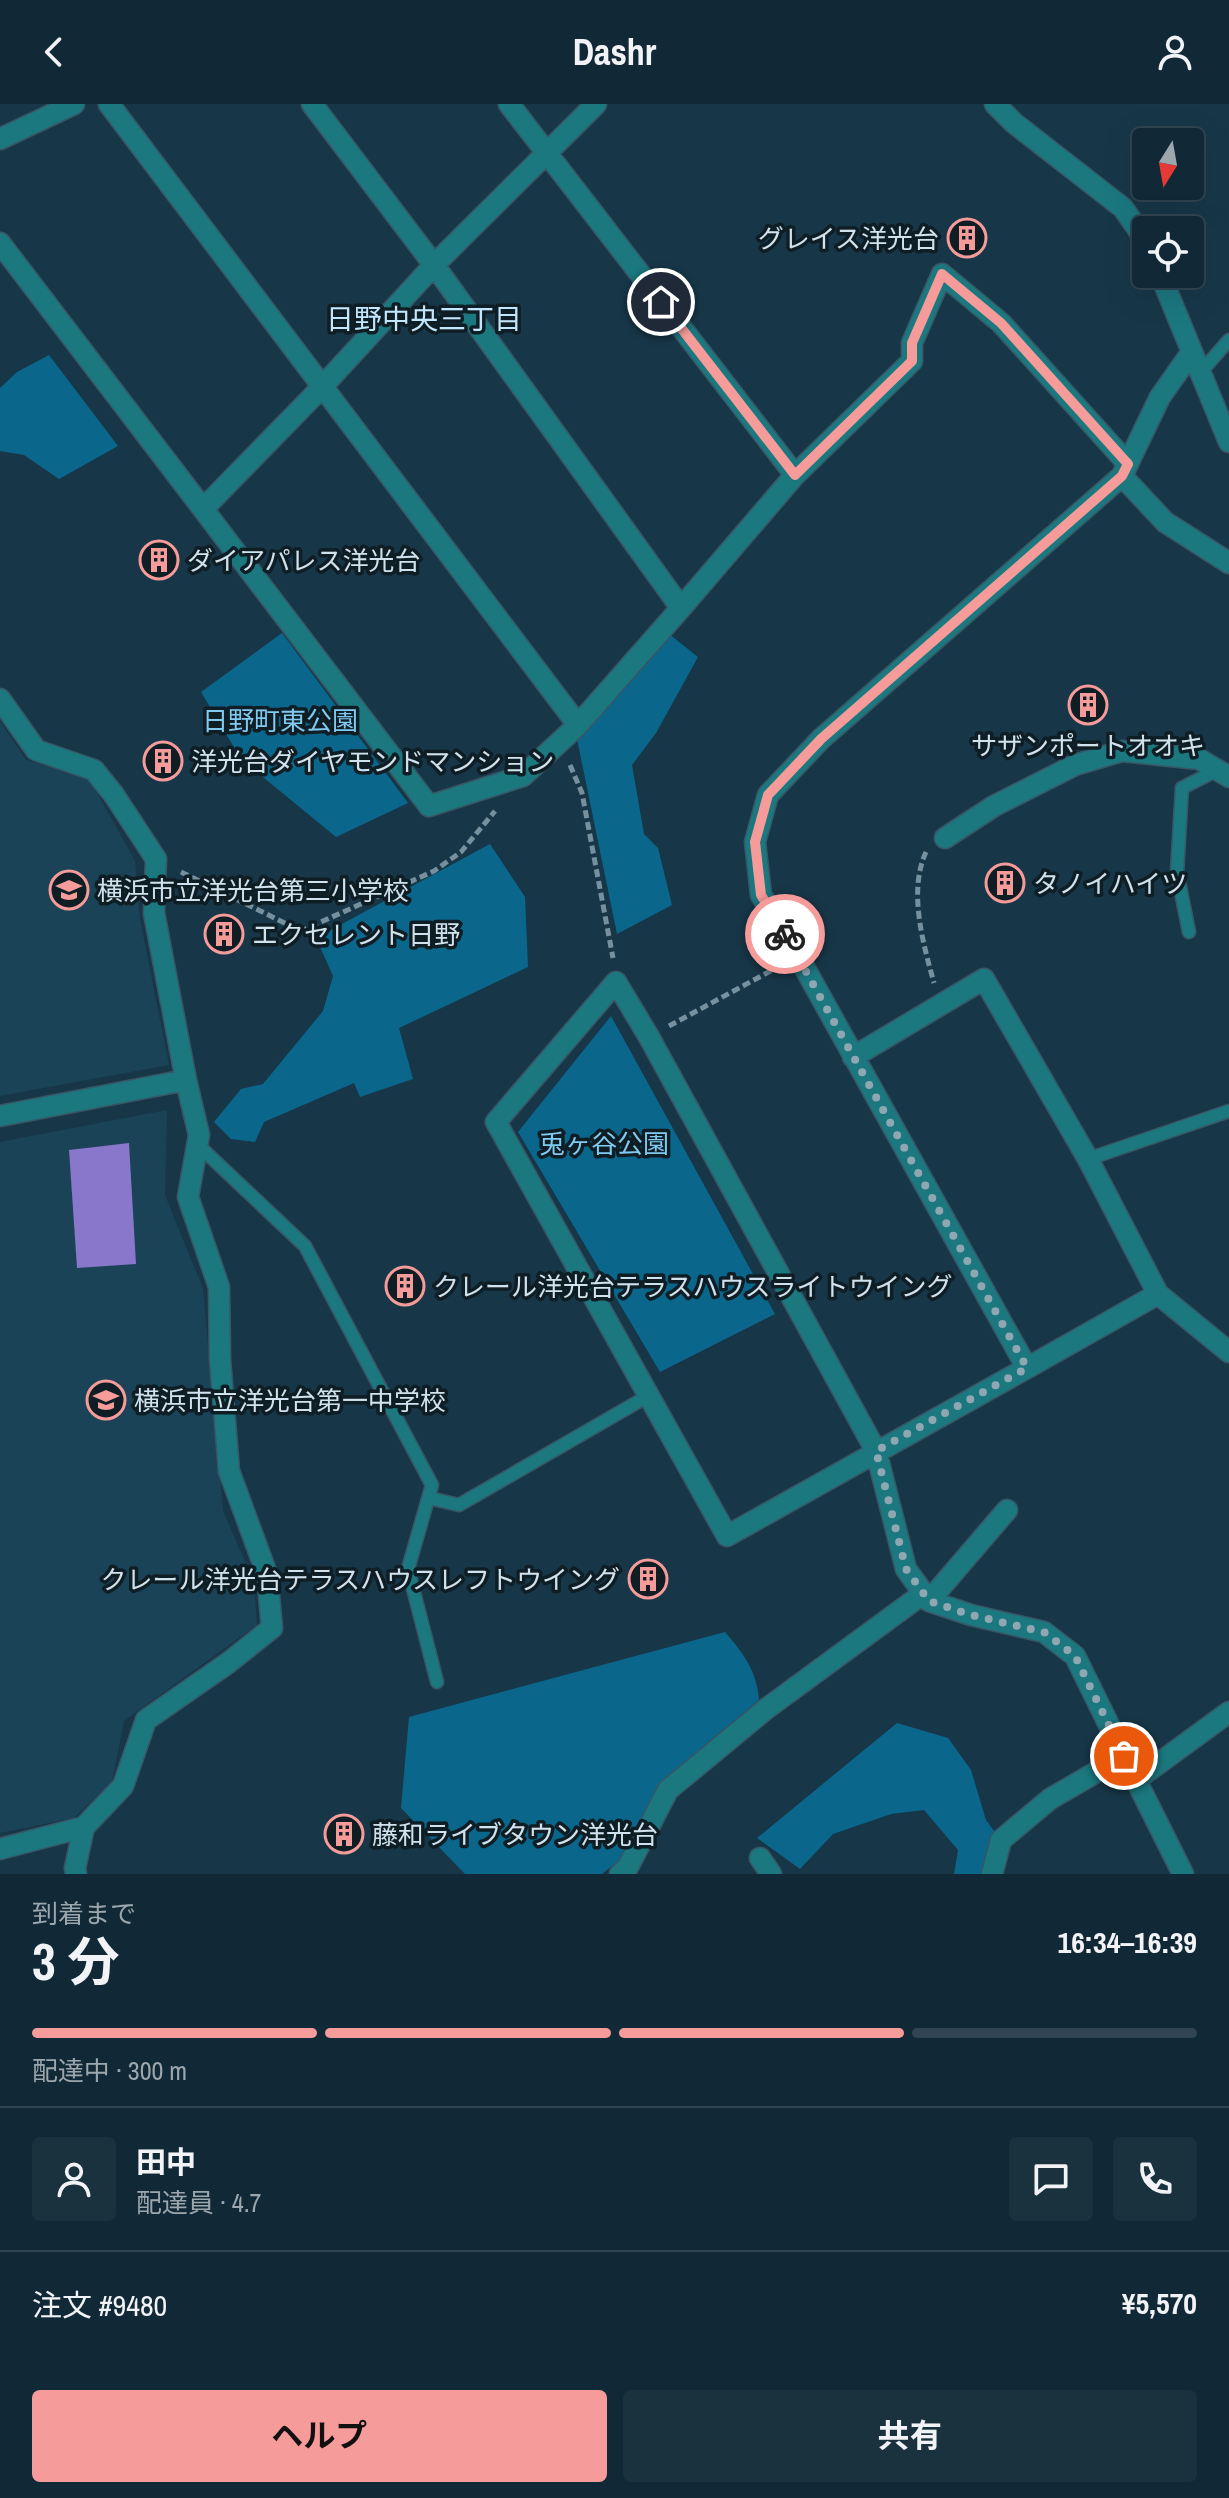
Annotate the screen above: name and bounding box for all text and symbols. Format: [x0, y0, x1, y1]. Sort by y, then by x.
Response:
text: Dashr [573, 28, 656, 76]
icon: back [32, 30, 76, 74]
icon: person [1153, 30, 1197, 74]
north arrow [1132, 128, 1204, 200]
map controls [1132, 128, 1204, 288]
button: locate [1132, 216, 1204, 288]
building icon: グレイス洋光台 [946, 217, 988, 259]
place label: グレイス洋光台 [758, 221, 939, 256]
pin [627, 268, 695, 336]
icon: home [639, 280, 683, 324]
district label: 日野中央三丁目 [326, 300, 522, 338]
building icon: ダイアパレス洋光台 [138, 539, 180, 581]
place label: ダイアパレス洋光台 [187, 543, 420, 578]
building icon: サザンポートオオキ [1067, 684, 1109, 726]
park label: 日野町東公園 [202, 703, 358, 738]
place label: サザンポートオオキ [971, 728, 1205, 763]
building icon: 洋光台ダイヤモンドマンション [142, 740, 184, 782]
place label: 洋光台ダイヤモンドマンション [191, 744, 554, 779]
building icon: タノイハイツ [984, 862, 1026, 904]
place label: タノイハイツ [1033, 866, 1187, 901]
school or university icon: 横浜市立洋光台第三小学校 [48, 869, 90, 911]
place label: 横浜市立洋光台第三小学校 [97, 873, 409, 908]
courier [745, 894, 825, 974]
icon: bike [763, 912, 807, 956]
building icon: エクセレント日野 [203, 913, 245, 955]
place label: エクセレント日野 [252, 917, 460, 952]
park label: 兎ヶ谷公園 [539, 1126, 669, 1161]
building icon: クレール洋光台テラスハウスライトウイング [384, 1265, 426, 1307]
place label: クレール洋光台テラスハウスライトウイング [433, 1269, 952, 1304]
school or university icon: 横浜市立洋光台第一中学校 [85, 1379, 127, 1421]
place label: 横浜市立洋光台第一中学校 [134, 1383, 446, 1418]
building icon: クレール洋光台テラスハウスレフトウイング [627, 1558, 669, 1600]
place label: クレール洋光台テラスハウスレフトウイング [101, 1562, 620, 1597]
pin [1090, 1722, 1158, 1790]
icon: bag [1102, 1734, 1146, 1778]
building icon: 藤和ライブタウン洋光台 [323, 1813, 365, 1855]
place label: 藤和ライブタウン洋光台 [372, 1817, 658, 1852]
text: 到着まで [32, 1896, 136, 1931]
text: 16:34–16:39 [1058, 1922, 1197, 1962]
text: 3 分 [32, 1926, 120, 1996]
text: 配達中 · 300 m [32, 2053, 187, 2088]
button: person [32, 2137, 116, 2221]
button: chat [1009, 2137, 1093, 2221]
button: phone [1113, 2137, 1197, 2221]
text: 田中 [136, 2142, 196, 2182]
text: 配達員 · 4.7 [136, 2185, 261, 2220]
text: ¥5,570 [1122, 2283, 1197, 2323]
text: 注文 #9480 [32, 2285, 167, 2325]
button: ヘルプ [32, 2390, 607, 2482]
button: 共有 [623, 2390, 1197, 2482]

